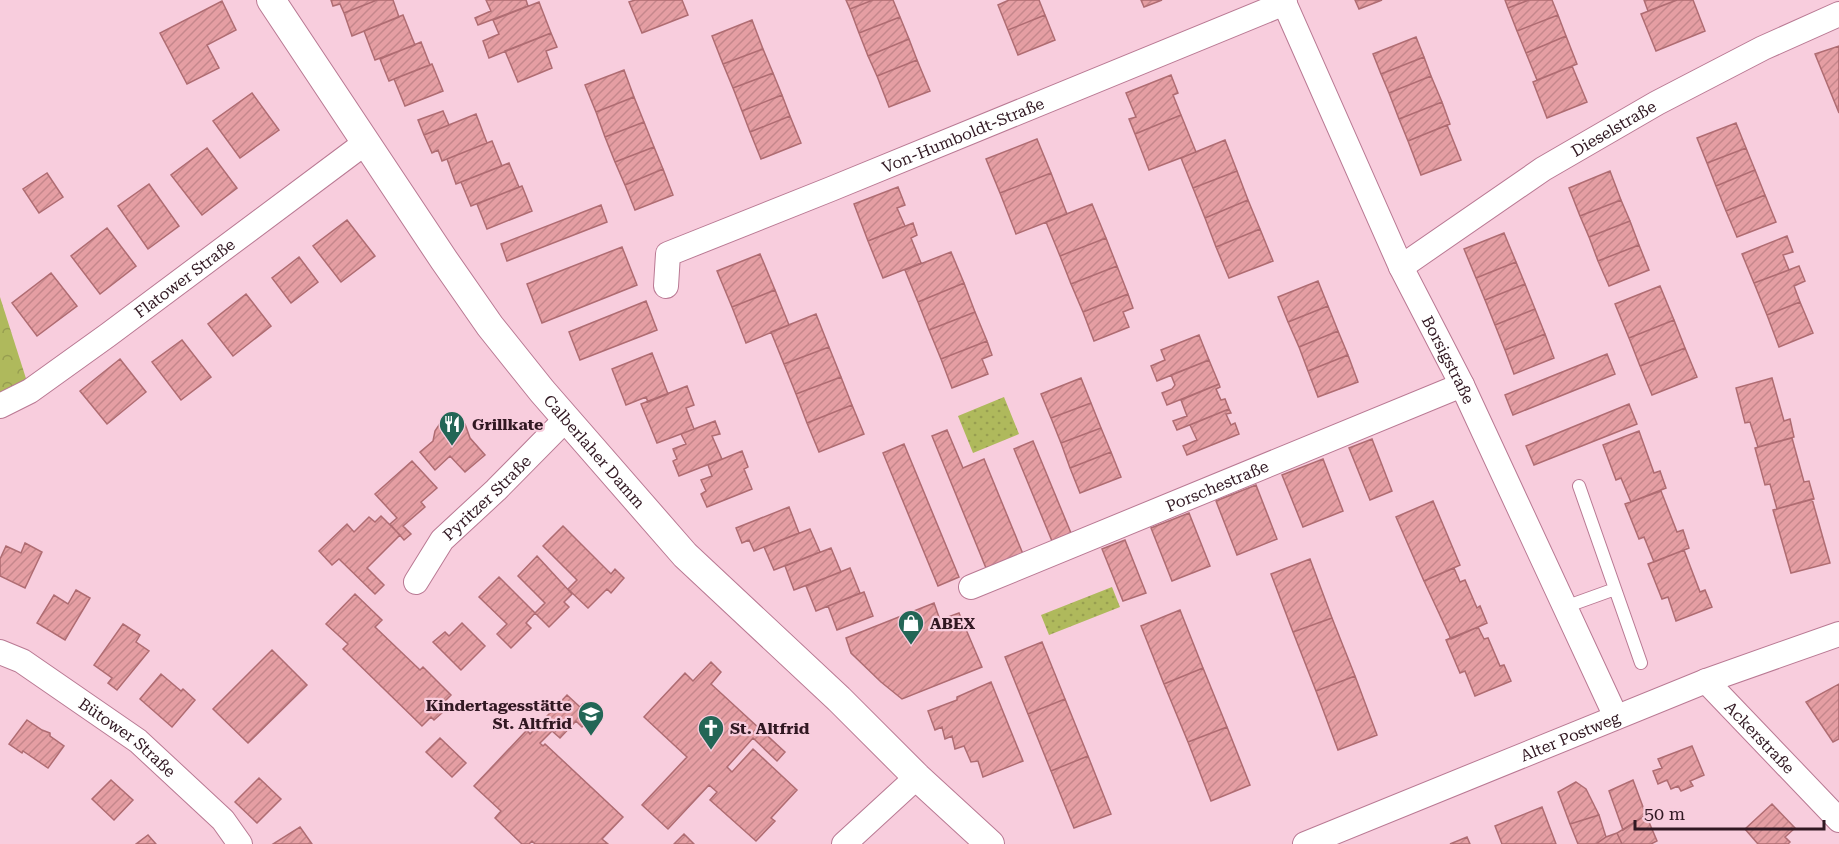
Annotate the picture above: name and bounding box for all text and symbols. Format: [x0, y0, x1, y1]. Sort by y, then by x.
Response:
street label: Von-Humboldt-Straße [879, 93, 1047, 177]
street label: Dieselstraße [1568, 96, 1659, 160]
street label: Flatower Straße [130, 234, 239, 322]
street label: Borsigstraße [1418, 312, 1479, 407]
street label: Calberlaher Damm [540, 391, 649, 512]
restaurant icon: Grillkate [437, 409, 467, 447]
place label: Grillkate [472, 415, 543, 434]
street label: Pyritzer Straße [439, 451, 535, 544]
street label: Porschestraße [1163, 456, 1271, 515]
shop icon: ABEX [896, 608, 926, 646]
place label: ABEX [930, 614, 975, 633]
street label: Bütower Straße [75, 694, 180, 781]
place label: Kindertagesstätte St. Altfrid [426, 696, 572, 733]
street label: Ackerstraße [1721, 697, 1799, 778]
school or university icon: Kindertagesstätte St. Altfrid [576, 699, 606, 737]
street label: Alter Postweg [1517, 707, 1623, 765]
church icon: St. Altfrid [696, 713, 726, 751]
place label: St. Altfrid [730, 719, 810, 738]
scale bar [1635, 793, 1824, 831]
text: 50 m [1644, 803, 1685, 824]

